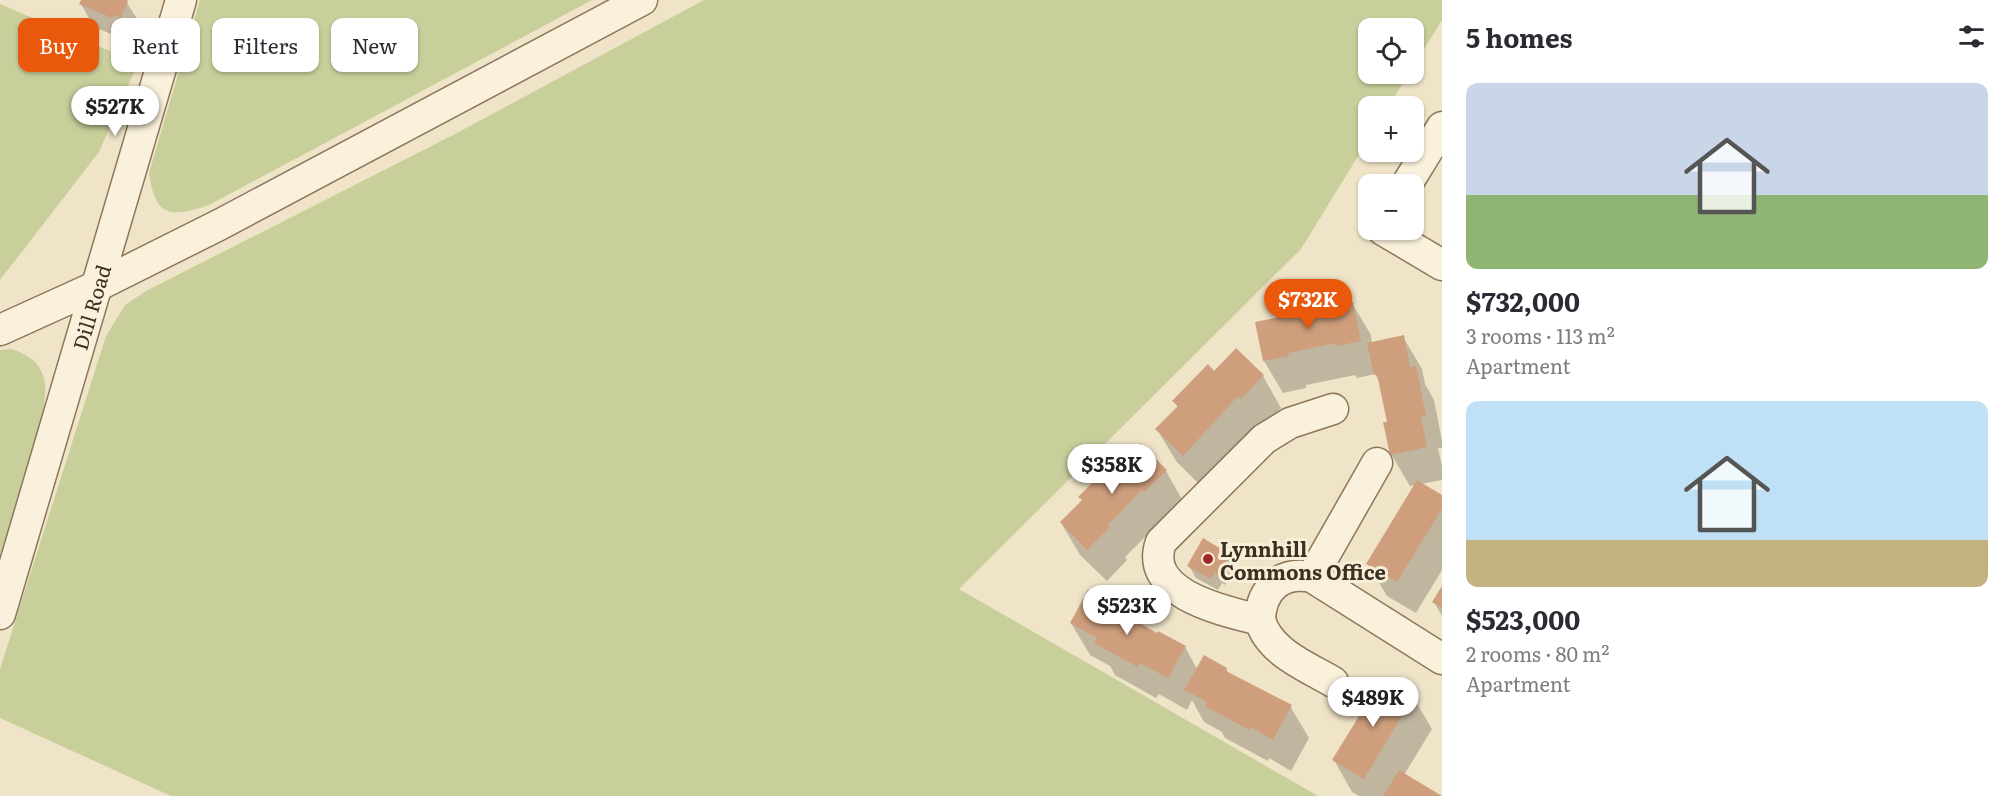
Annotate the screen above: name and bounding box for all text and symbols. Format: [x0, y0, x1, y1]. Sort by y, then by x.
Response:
text: 5 homes [1466, 17, 1572, 56]
chip: Buy [18, 18, 99, 72]
chip: Rent [111, 18, 200, 72]
chip: Filters [212, 18, 319, 72]
chip: New [331, 18, 418, 72]
map controls [1358, 18, 1424, 240]
button: locate [1358, 18, 1424, 84]
icon: filters [1955, 20, 1988, 53]
pin: $527K [73, 86, 157, 137]
text: $527K [85, 90, 145, 120]
button: + [1358, 96, 1424, 162]
icon: home [1673, 122, 1781, 230]
button: − [1358, 174, 1424, 240]
street label: Dill Road [64, 261, 117, 353]
pin: $732K [1266, 279, 1350, 330]
text: $732,000 [1466, 281, 1580, 320]
text: $732K [1278, 283, 1338, 313]
text: 3 rooms · 113 m² [1466, 320, 1615, 350]
text: Apartment [1466, 350, 1571, 380]
icon: home [1673, 440, 1781, 548]
pin: $358K [1070, 444, 1154, 495]
text: $358K [1081, 448, 1143, 478]
place label: Lynnhill Commons Office [1220, 533, 1386, 586]
marker: Lynnhill Commons Office [1201, 552, 1215, 566]
pin: $523K [1085, 585, 1169, 636]
text: $523K [1097, 589, 1157, 619]
text: $523,000 [1466, 599, 1580, 638]
text: 2 rooms · 80 m² [1466, 638, 1609, 668]
text: Apartment [1466, 668, 1571, 698]
pin: $489K [1331, 677, 1415, 728]
text: $489K [1342, 681, 1404, 711]

